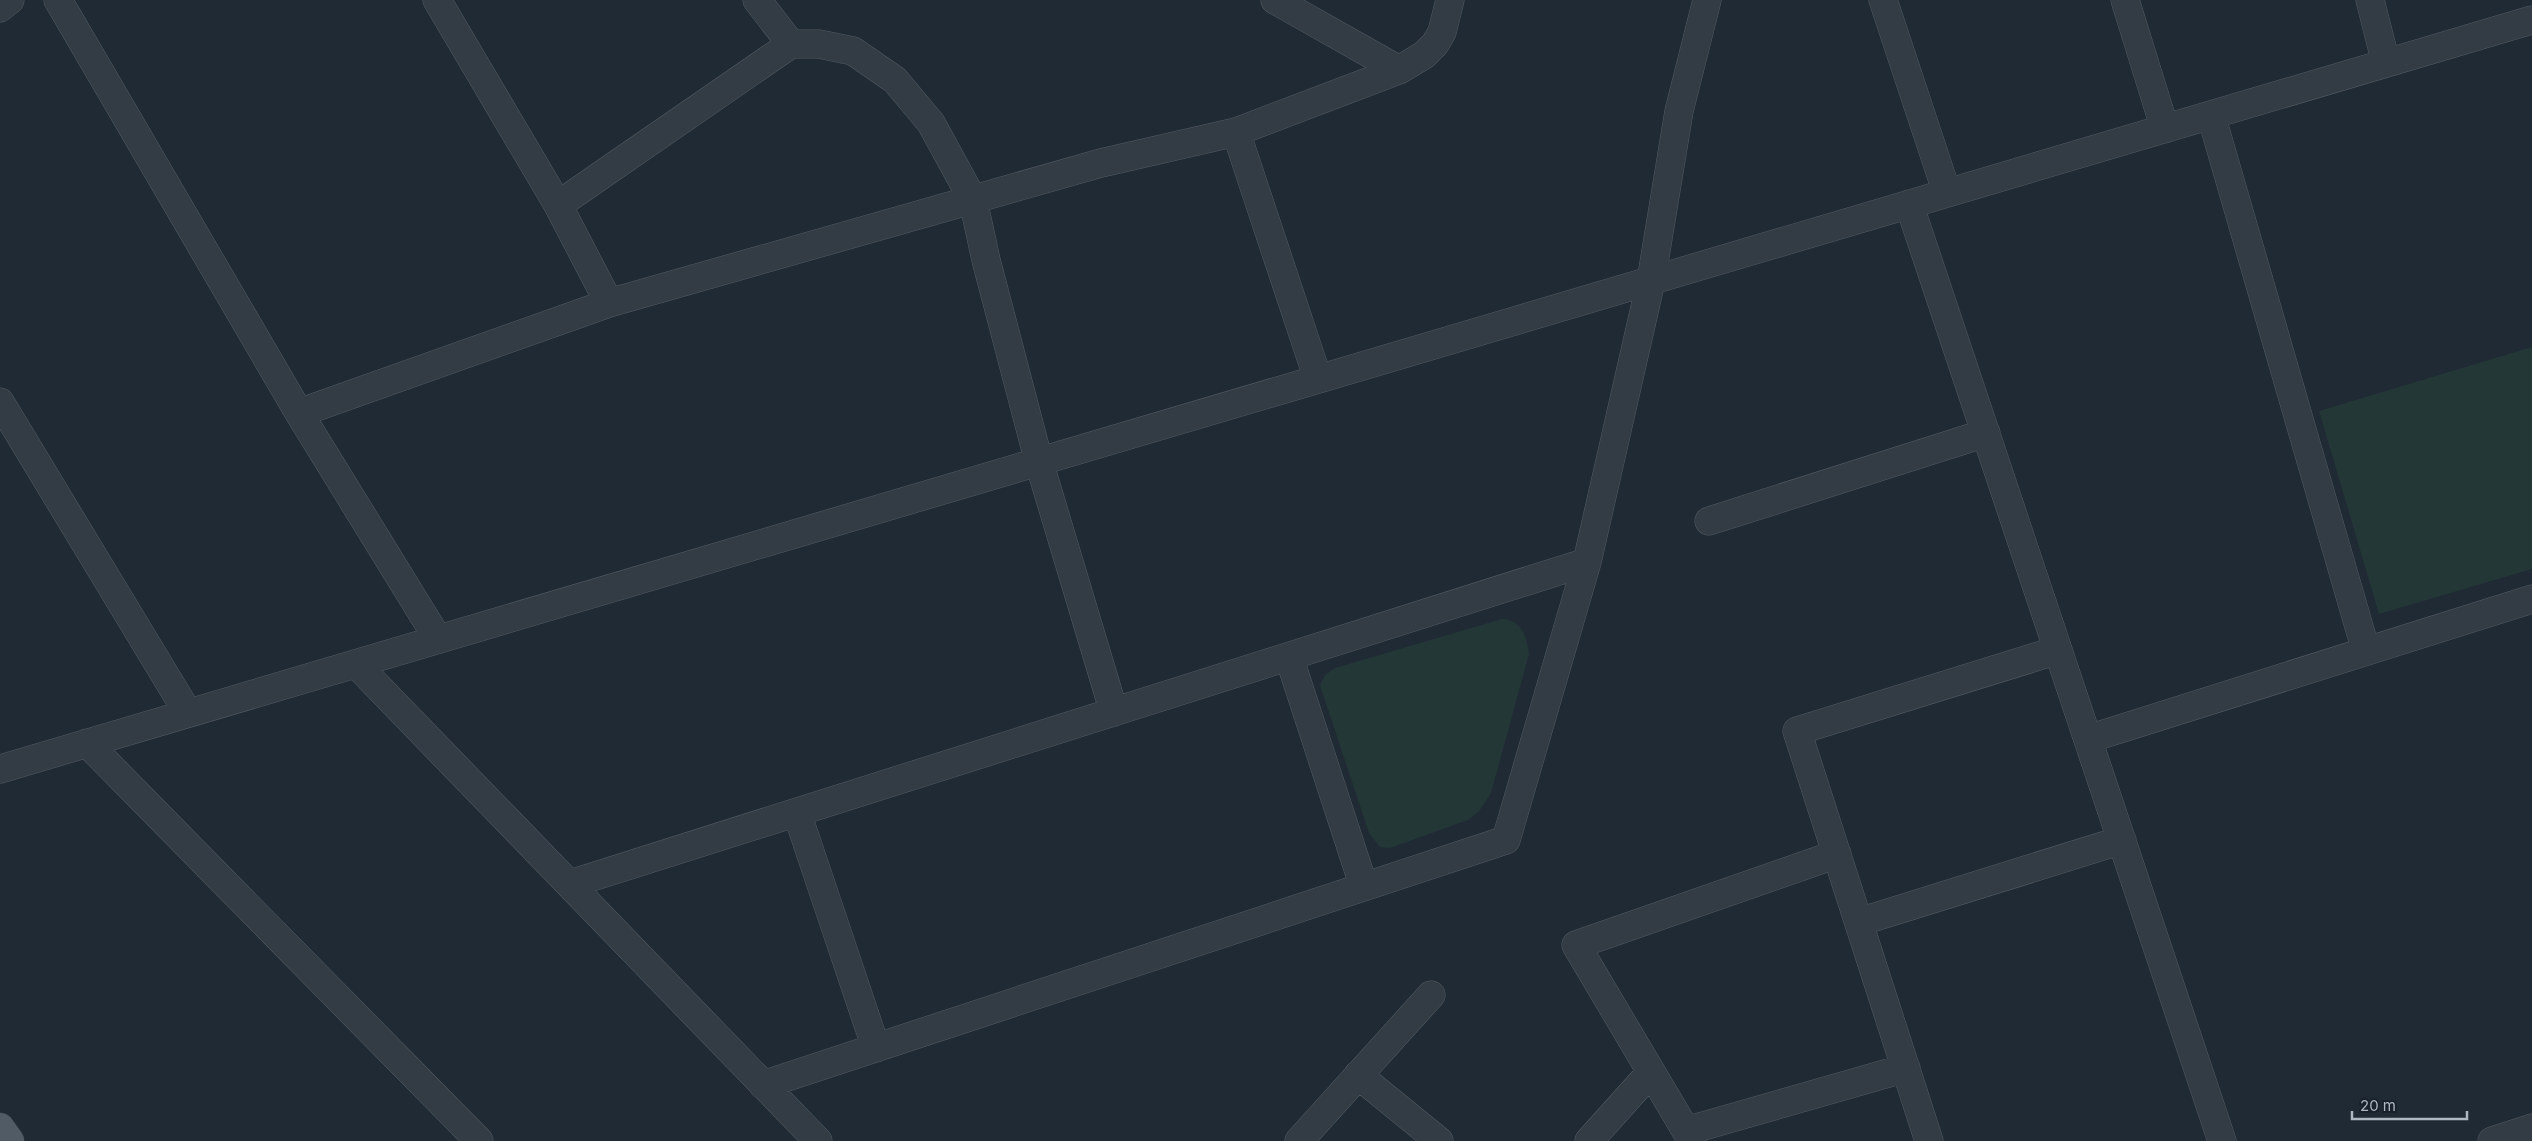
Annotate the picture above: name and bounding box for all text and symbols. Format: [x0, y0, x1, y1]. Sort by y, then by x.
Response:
scale bar [2352, 1088, 2467, 1120]
text: 20 m [2360, 1096, 2396, 1115]

